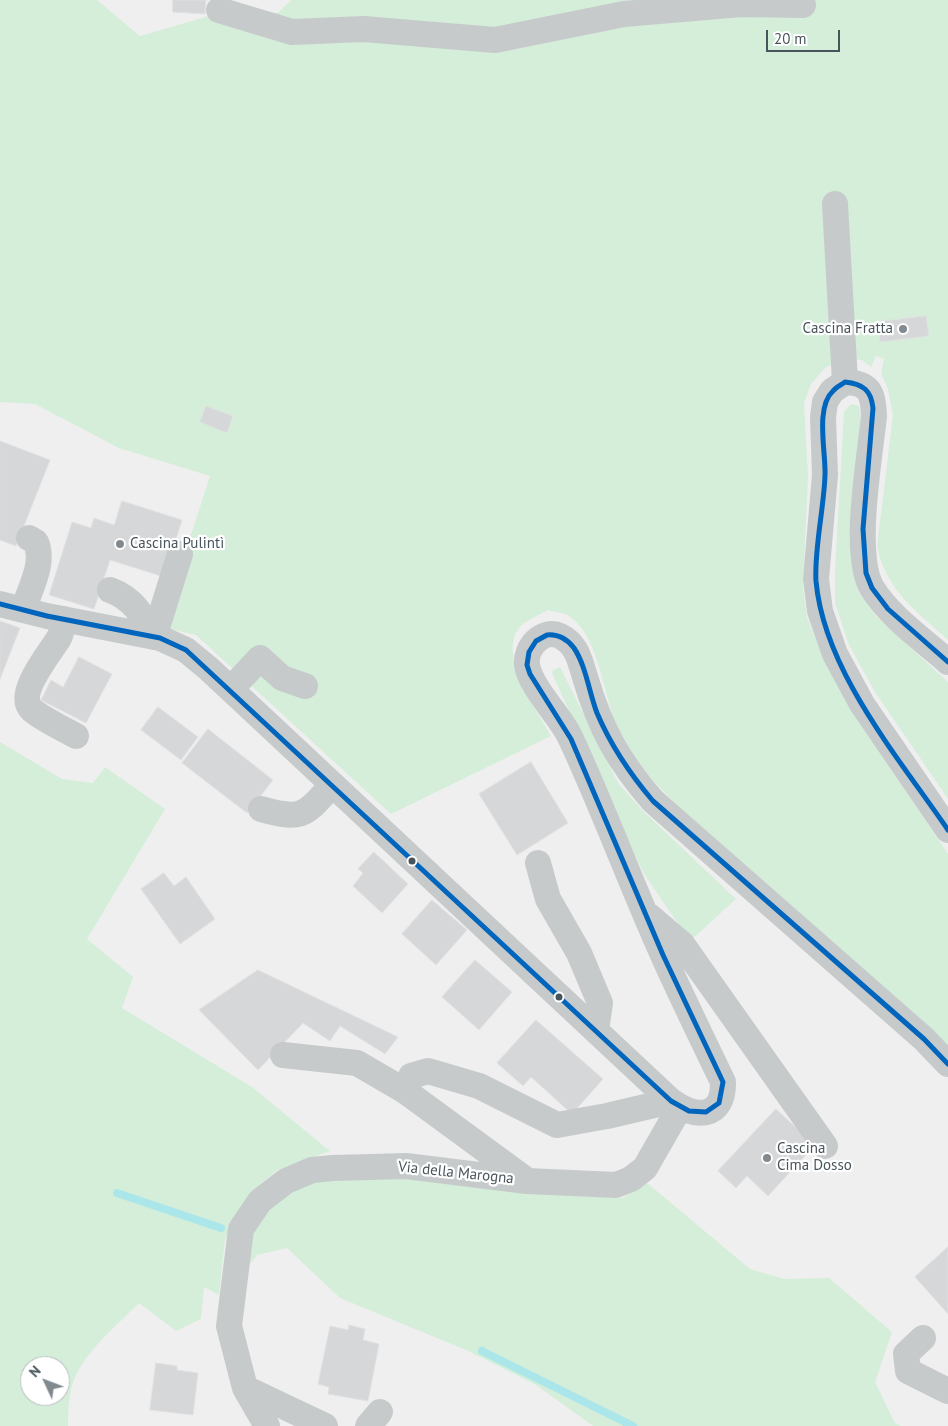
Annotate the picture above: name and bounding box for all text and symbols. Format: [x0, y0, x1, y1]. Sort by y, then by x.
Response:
scale bar [768, 20, 842, 52]
text: 20 m [774, 29, 807, 48]
place label: Cascina Fratta [803, 320, 893, 338]
marker: Cascina Fratta [897, 323, 909, 335]
place label: Cascina Pulintì [130, 535, 224, 553]
marker: Cascina Pulintì [114, 538, 126, 550]
unlabelled marker [407, 856, 417, 866]
unlabelled marker [554, 992, 564, 1002]
place label: Cascina Cima Dosso [777, 1140, 852, 1175]
marker: Cascina Cima Dosso [761, 1152, 773, 1164]
street label: Via della Marogna [397, 1158, 515, 1188]
north arrow [20, 1356, 70, 1406]
text: N [25, 1362, 44, 1381]

